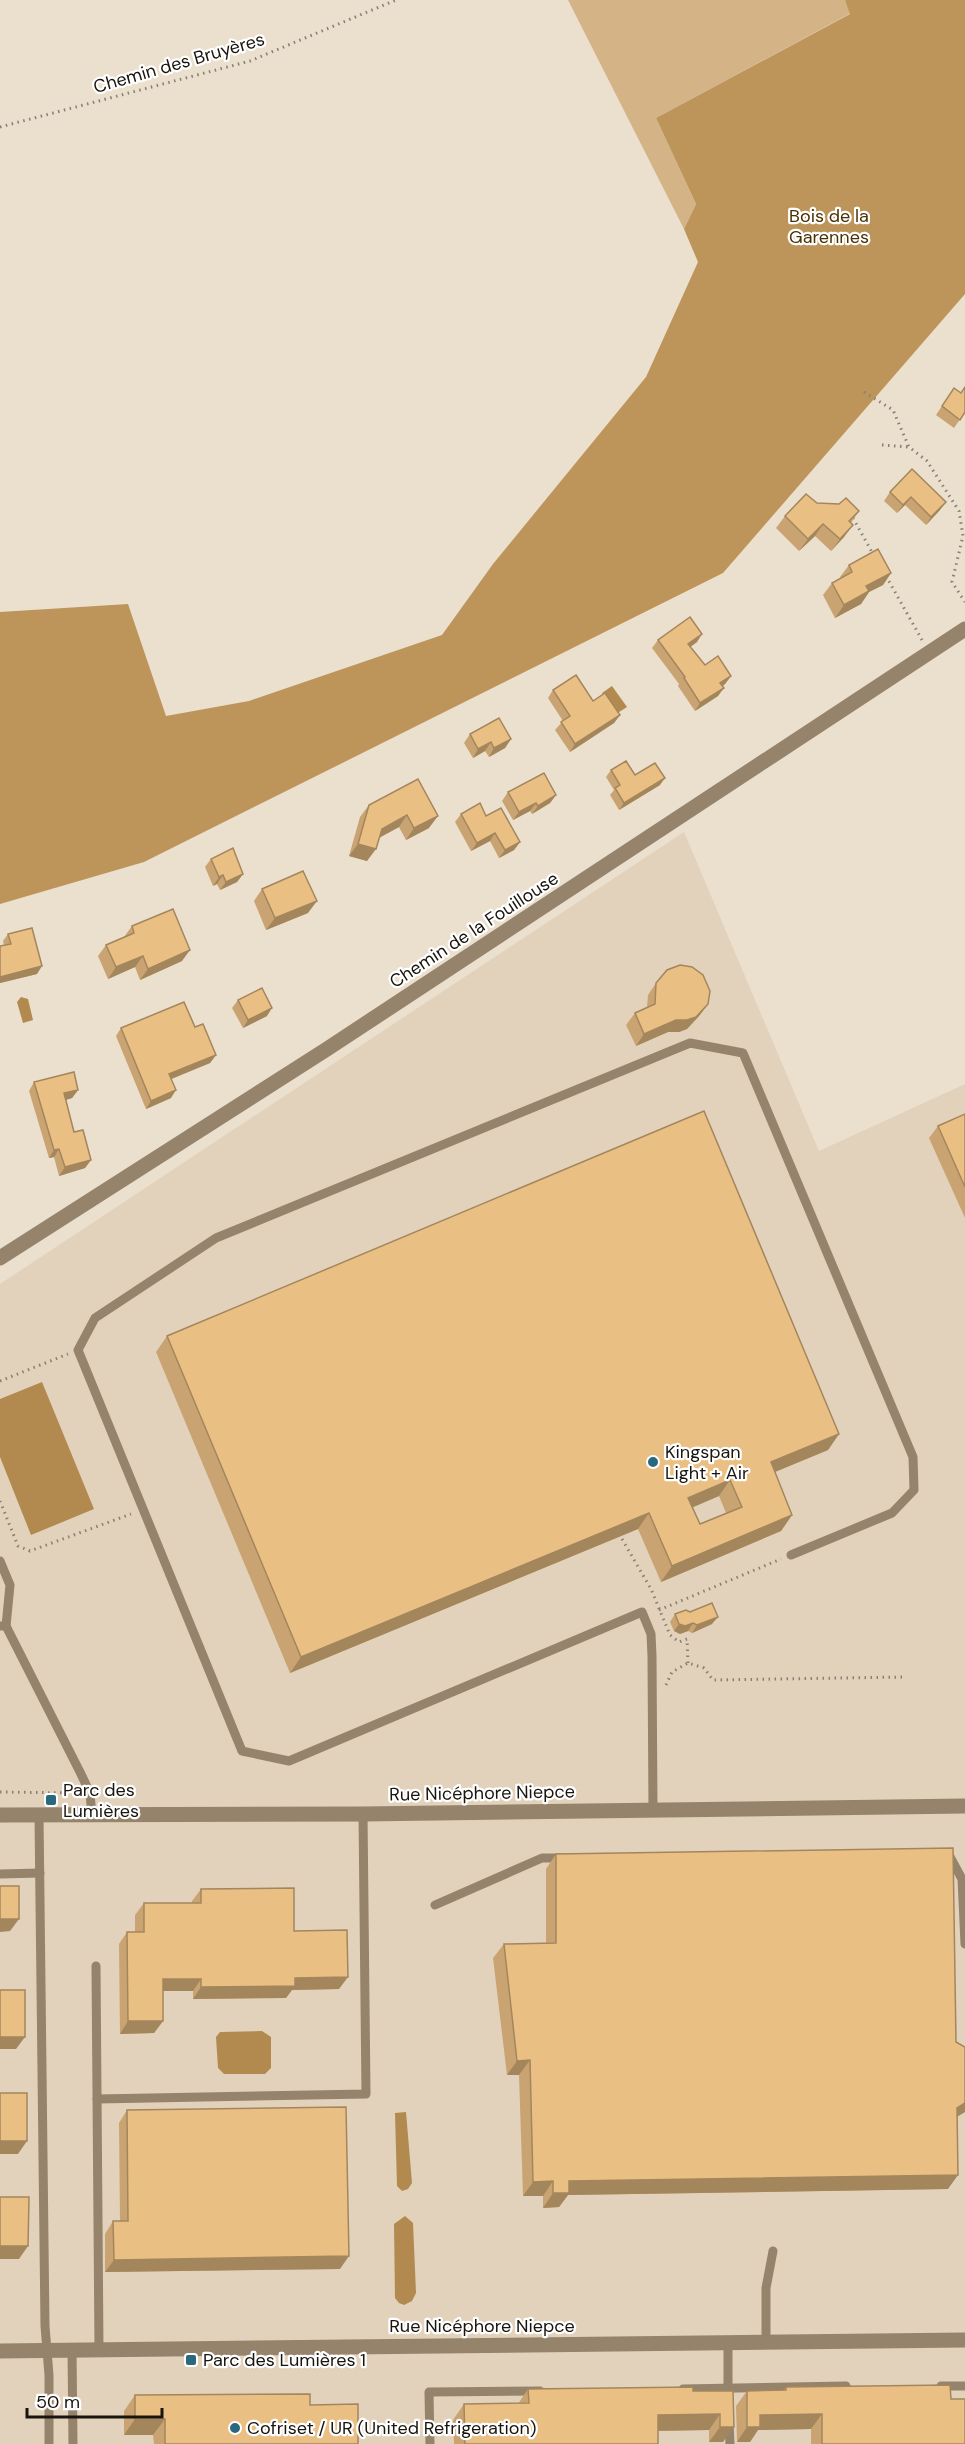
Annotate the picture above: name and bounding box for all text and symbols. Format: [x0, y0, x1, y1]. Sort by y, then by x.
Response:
street label: Chemin des Bruyères [91, 27, 267, 99]
park label: Bois de la Garennes [789, 204, 869, 249]
street label: Chemin de la Fouillouse [385, 866, 563, 994]
place label: Kingspan Light + Air [665, 1440, 749, 1485]
marker: Kingspan Light + Air [646, 1455, 660, 1469]
place label: Parc des Lumières [63, 1778, 139, 1823]
street label: Rue Nicéphore Niepce [389, 1779, 575, 1807]
marker: Parc des Lumières [44, 1793, 58, 1807]
street label: Rue Nicéphore Niepce [389, 2314, 575, 2338]
place label: Parc des Lumières 1 [203, 2348, 366, 2372]
marker: Parc des Lumières 1 [184, 2353, 198, 2367]
scale bar [27, 2381, 162, 2419]
text: 50 m [36, 2390, 80, 2414]
place label: Cofriset / UR (United Refrigeration) [247, 2416, 537, 2440]
marker: Cofriset / UR (United Refrigeration) [228, 2421, 242, 2435]

